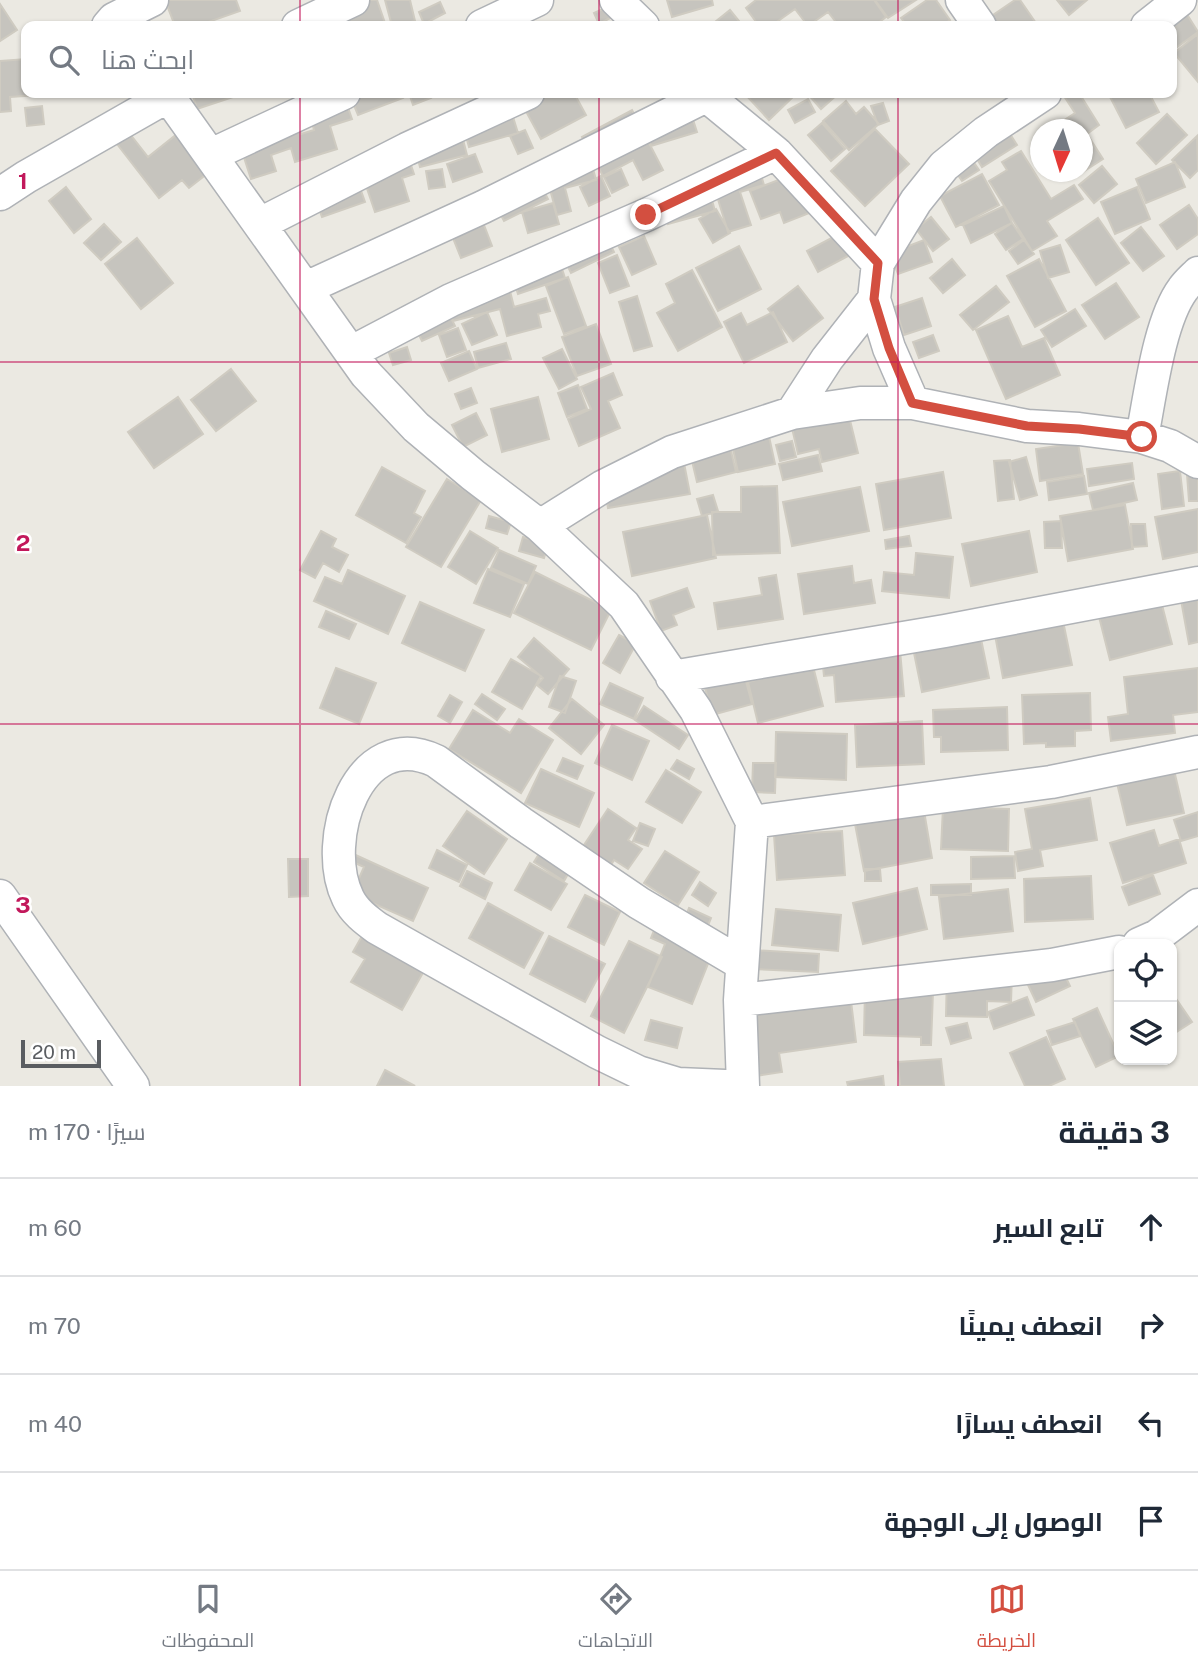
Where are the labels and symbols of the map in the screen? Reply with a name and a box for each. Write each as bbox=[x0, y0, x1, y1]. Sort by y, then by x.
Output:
north arrow bbox=[1030, 119, 1093, 182]
text: 1 bbox=[18, 167, 28, 194]
route end bbox=[630, 199, 661, 230]
route start bbox=[1126, 421, 1157, 452]
text: 2 bbox=[16, 529, 30, 556]
text: 3 bbox=[15, 891, 31, 918]
scale bar bbox=[21, 1037, 102, 1069]

